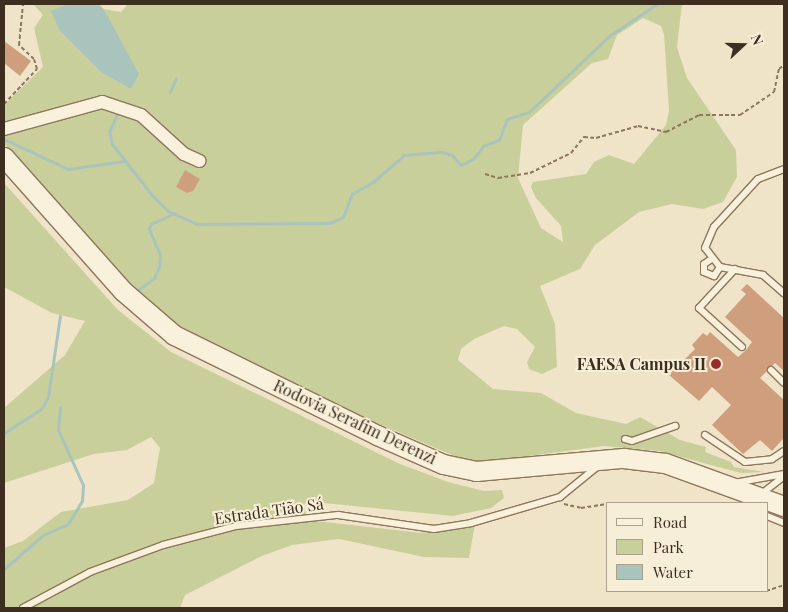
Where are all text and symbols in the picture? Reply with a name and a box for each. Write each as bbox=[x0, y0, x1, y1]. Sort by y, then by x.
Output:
north arrow bbox=[718, 20, 768, 70]
text: N bbox=[747, 31, 768, 48]
place label: FAESA Campus II bbox=[577, 354, 706, 374]
marker: FAESA Campus II bbox=[710, 358, 722, 370]
street label: Rodovia Serafim Derenzi bbox=[270, 376, 440, 468]
street label: Estrada Tião Sá bbox=[213, 494, 325, 528]
legend bbox=[606, 502, 768, 592]
text: Road bbox=[653, 512, 687, 532]
text: Park bbox=[653, 537, 684, 557]
text: Water bbox=[653, 562, 693, 582]

